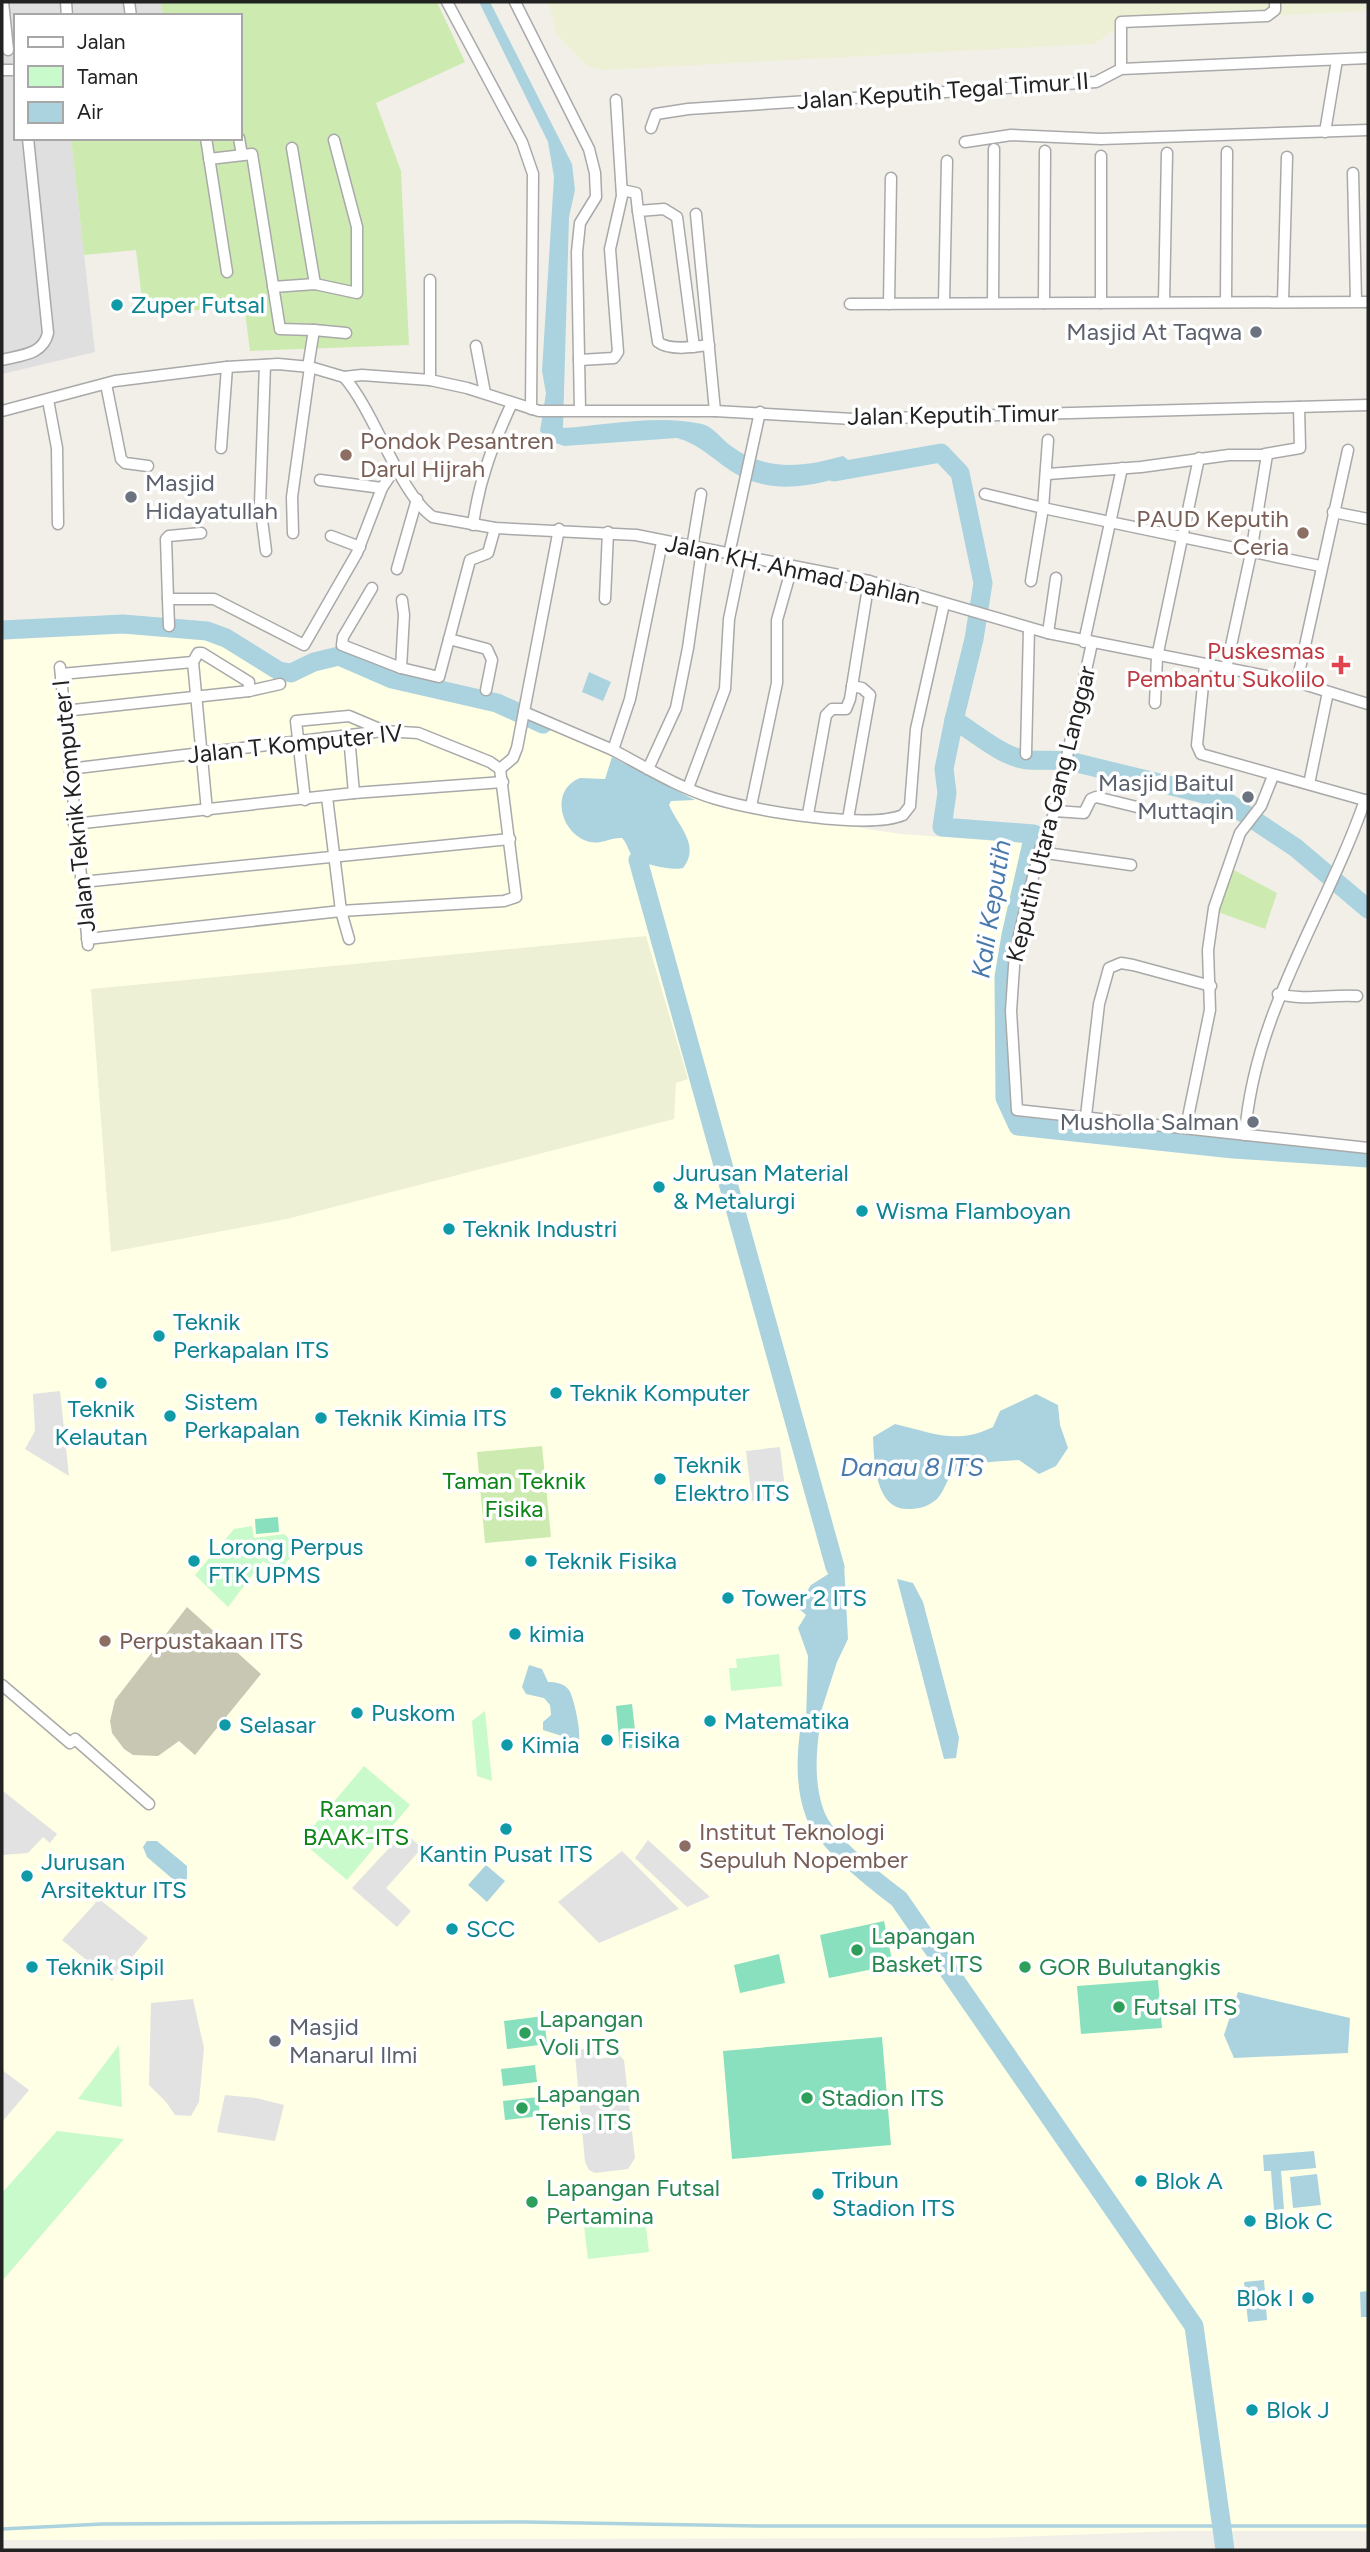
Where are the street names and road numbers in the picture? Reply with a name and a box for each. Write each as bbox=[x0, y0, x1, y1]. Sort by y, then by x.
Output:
street label: Jalan Keputih Tegal Timur II bbox=[796, 66, 1090, 115]
street label: Jalan Keputih Timur bbox=[847, 398, 1059, 431]
street label: Jalan KH. Ahmad Dahlan bbox=[663, 528, 923, 611]
street label: Keputih Utara Gang Langgar bbox=[1000, 663, 1101, 965]
street label: Jalan Teknik Komputer I bbox=[46, 678, 101, 934]
street label: Jalan T Komputer IV bbox=[186, 718, 404, 769]

